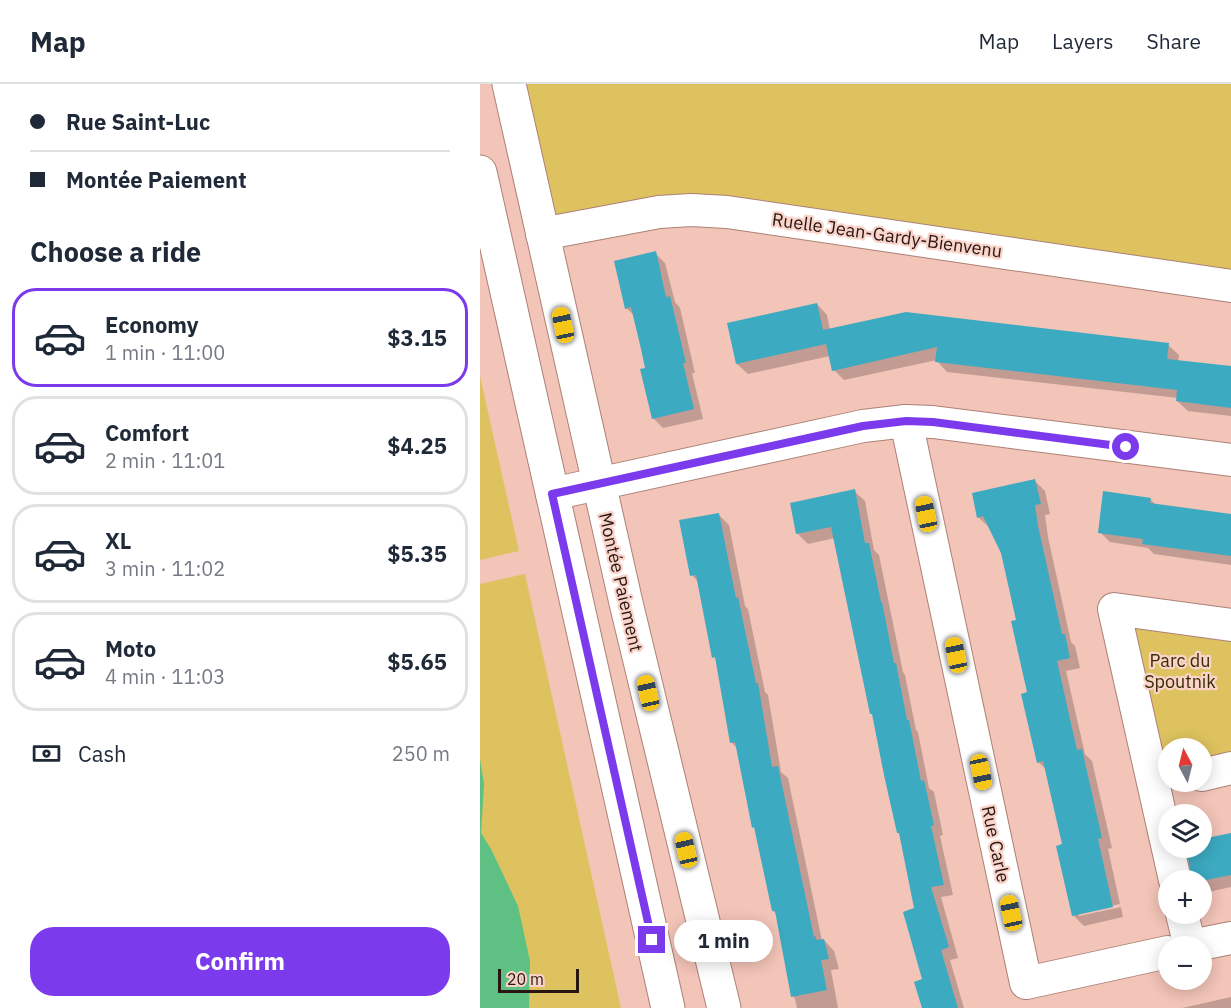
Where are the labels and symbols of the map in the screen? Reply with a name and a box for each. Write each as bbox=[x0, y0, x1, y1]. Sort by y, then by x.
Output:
street label: Ruelle Jean-Gardy-Bienvenu bbox=[770, 207, 1004, 263]
car bbox=[550, 306, 576, 344]
route start bbox=[1112, 433, 1139, 460]
car bbox=[913, 495, 939, 533]
street label: Montée Paiement bbox=[594, 510, 648, 654]
car bbox=[943, 636, 969, 674]
park label: Parc du Spoutnik bbox=[1144, 649, 1216, 693]
car bbox=[635, 673, 661, 713]
north arrow bbox=[1158, 738, 1212, 792]
car bbox=[968, 753, 994, 791]
street label: Rue Carle bbox=[977, 803, 1015, 885]
car bbox=[673, 830, 699, 870]
car bbox=[998, 894, 1024, 932]
callout: 1 min bbox=[673, 919, 772, 961]
route end bbox=[638, 926, 665, 953]
scale bar bbox=[498, 966, 579, 994]

